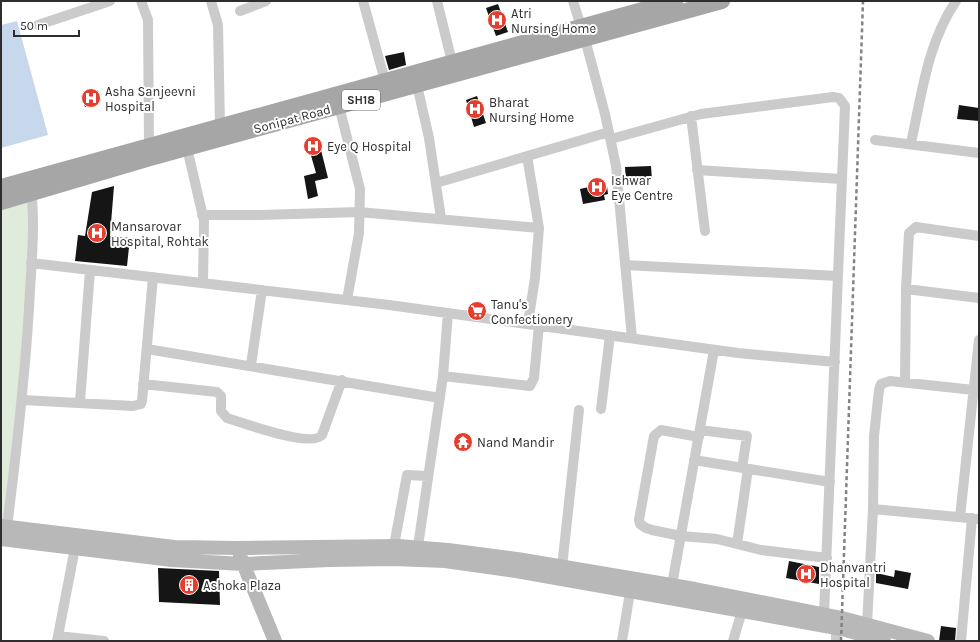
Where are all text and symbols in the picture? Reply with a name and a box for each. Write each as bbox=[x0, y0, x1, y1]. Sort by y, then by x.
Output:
place label: Atri Nursing Home bbox=[511, 6, 596, 36]
hospital icon: Atri Nursing Home bbox=[486, 9, 508, 31]
scale bar bbox=[14, 12, 79, 38]
text: 50 m bbox=[20, 19, 48, 33]
place label: Asha Sanjeevni Hospital bbox=[105, 84, 196, 114]
hospital icon: Asha Sanjeevni Hospital bbox=[80, 87, 102, 109]
road number: SH18 bbox=[342, 90, 380, 110]
place label: Bharat Nursing Home bbox=[489, 95, 574, 125]
hospital icon: Bharat Nursing Home bbox=[464, 98, 486, 120]
street label: Sonipat Road bbox=[252, 101, 332, 137]
hospital icon: Eye Q Hospital bbox=[302, 135, 324, 157]
place label: Eye Q Hospital bbox=[327, 139, 411, 154]
place label: Ishwar Eye Centre bbox=[611, 173, 673, 203]
hospital icon: Ishwar Eye Centre bbox=[586, 176, 608, 198]
place label: Mansarovar Hospital, Rohtak bbox=[111, 219, 209, 249]
hospital icon: Mansarovar Hospital, Rohtak bbox=[86, 222, 108, 244]
place label: Tanu's Confectionery bbox=[491, 297, 573, 327]
supermarket icon: Tanu's Confectionery bbox=[466, 300, 488, 322]
temple icon: Nand Mandir bbox=[452, 431, 474, 453]
place label: Nand Mandir bbox=[477, 435, 554, 450]
place label: Dhanvantri Hospital bbox=[820, 560, 886, 590]
hospital icon: Dhanvantri Hospital bbox=[795, 563, 817, 585]
building icon: Ashoka Plaza bbox=[178, 574, 200, 596]
place label: Ashoka Plaza bbox=[203, 578, 281, 593]

